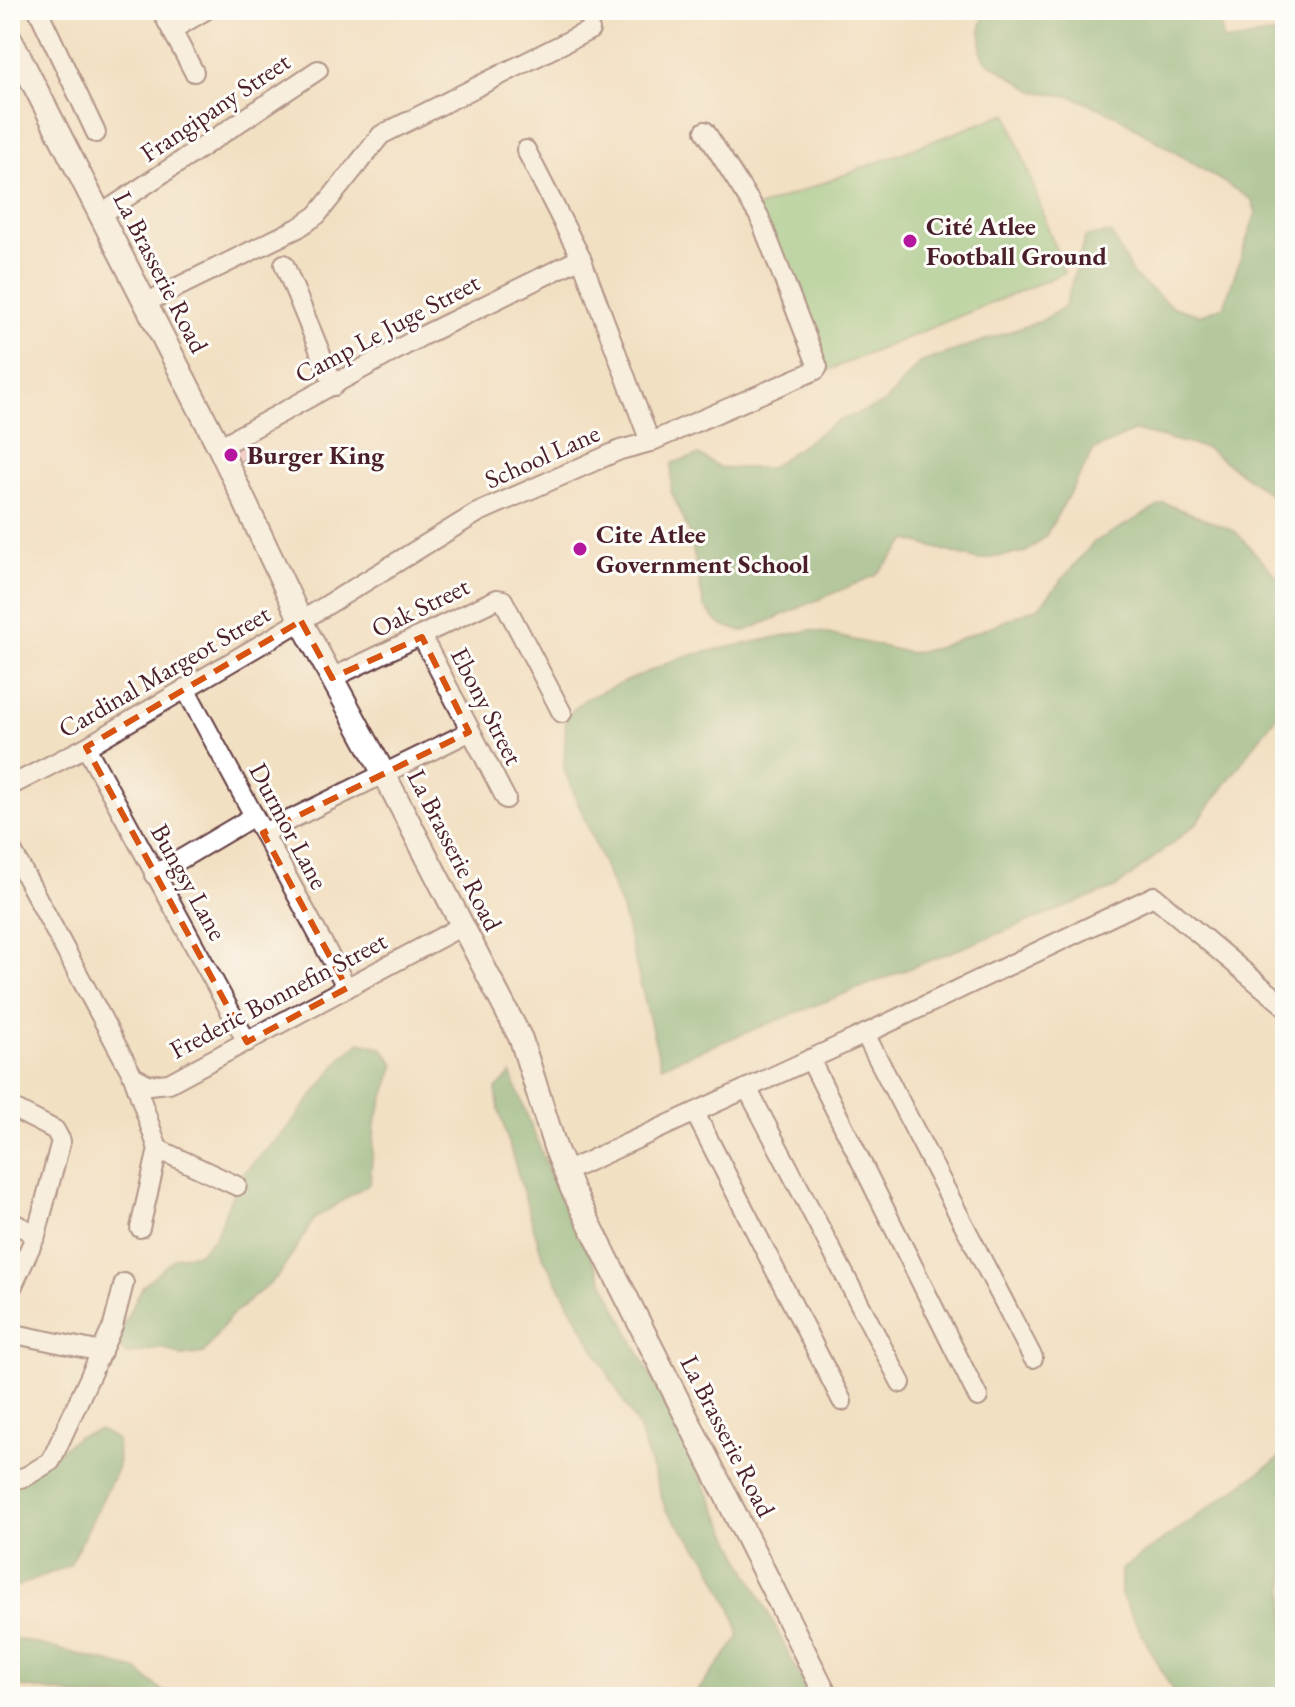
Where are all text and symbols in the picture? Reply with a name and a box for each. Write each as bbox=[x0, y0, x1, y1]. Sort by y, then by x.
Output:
street label: Frangipany Street bbox=[134, 44, 296, 170]
street label: La Brasserie Road bbox=[106, 186, 217, 359]
place label: Cité Atlee Football Ground bbox=[926, 209, 1107, 273]
marker: Cité Atlee Football Ground bbox=[901, 232, 919, 250]
street label: Camp Le Juge Street bbox=[289, 265, 485, 391]
street label: School Lane bbox=[479, 416, 605, 496]
place label: Burger King bbox=[247, 438, 385, 472]
marker: Burger King bbox=[222, 446, 240, 464]
place label: Cite Atlee Government School bbox=[596, 517, 809, 581]
marker: Cite Atlee Government School bbox=[571, 540, 589, 558]
street label: Oak Street bbox=[365, 569, 475, 645]
street label: Cardinal Margeot Street bbox=[52, 597, 276, 745]
street label: Ebony Street bbox=[443, 642, 531, 770]
street label: Durmor Lane bbox=[242, 757, 336, 895]
street label: La Brasserie Road bbox=[400, 764, 511, 937]
street label: Bungsy Lane bbox=[143, 818, 235, 946]
street label: Frederic Bonnefin Street bbox=[164, 923, 392, 1067]
street label: La Brasserie Road bbox=[673, 1350, 784, 1523]

